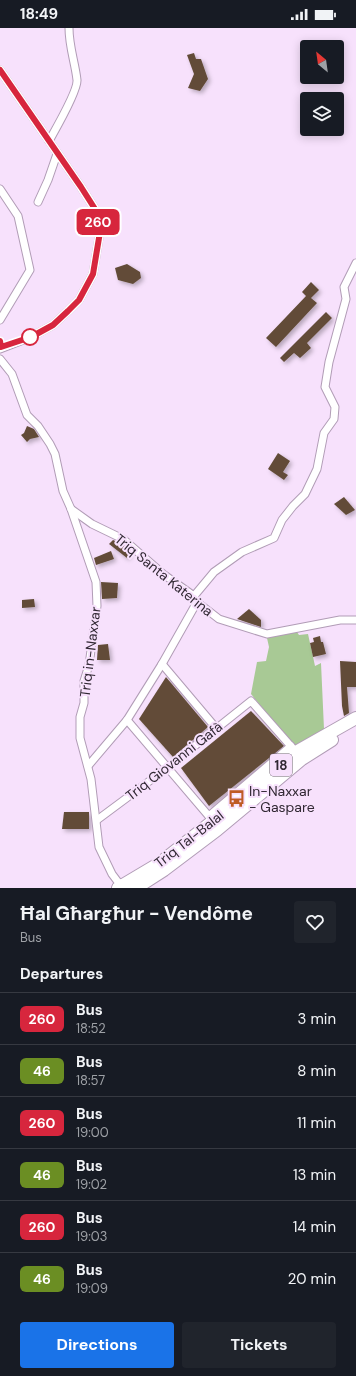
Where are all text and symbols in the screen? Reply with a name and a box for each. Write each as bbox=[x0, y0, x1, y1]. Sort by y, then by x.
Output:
text: 18:49 bbox=[20, 4, 58, 24]
north arrow bbox=[300, 40, 344, 84]
map controls bbox=[300, 40, 344, 136]
button: layers bbox=[300, 92, 344, 136]
line badge: 260 bbox=[75, 209, 121, 235]
text: 260 bbox=[85, 213, 111, 231]
unlabelled marker bbox=[21, 328, 39, 346]
street label: Triq Santa Katerina bbox=[111, 530, 217, 620]
street label: Triq in-Naxxar bbox=[76, 606, 104, 698]
street label: Triq Giovanni Gafà bbox=[122, 718, 226, 804]
road number: 18 bbox=[270, 754, 292, 776]
place label: In-Naxxar - Gaspare bbox=[249, 782, 315, 816]
bus stop icon: In-Naxxar - Gaspare bbox=[226, 789, 246, 809]
street label: Triq Tal-Balal bbox=[151, 806, 227, 872]
text: Ħal Għargħur - Vendôme bbox=[20, 901, 253, 926]
button: heart bbox=[294, 901, 336, 943]
text: Bus bbox=[20, 929, 42, 946]
text: Departures bbox=[20, 964, 103, 984]
text: Bus bbox=[76, 1000, 103, 1020]
text: 3 min bbox=[298, 1009, 336, 1029]
text: 260 bbox=[29, 1010, 55, 1028]
text: 18:52 bbox=[76, 1020, 106, 1037]
text: Bus bbox=[76, 1052, 103, 1072]
text: 8 min bbox=[297, 1061, 336, 1081]
text: 46 bbox=[33, 1062, 51, 1080]
text: 18:57 bbox=[76, 1072, 105, 1089]
text: Bus bbox=[76, 1104, 103, 1124]
text: 11 min bbox=[297, 1113, 336, 1133]
text: 260 bbox=[29, 1114, 55, 1132]
text: 19:00 bbox=[76, 1124, 109, 1141]
text: Bus bbox=[76, 1156, 103, 1176]
text: 13 min bbox=[293, 1165, 336, 1185]
text: 46 bbox=[33, 1166, 51, 1184]
text: 19:02 bbox=[76, 1176, 107, 1193]
text: Bus bbox=[76, 1208, 103, 1228]
text: 14 min bbox=[293, 1217, 336, 1237]
text: 260 bbox=[29, 1218, 55, 1236]
text: 19:03 bbox=[76, 1228, 107, 1245]
text: Bus bbox=[76, 1260, 103, 1280]
text: 20 min bbox=[288, 1269, 336, 1289]
text: 46 bbox=[33, 1270, 51, 1288]
text: 19:09 bbox=[76, 1280, 108, 1297]
button: Directions bbox=[20, 1322, 174, 1368]
button: Tickets bbox=[182, 1322, 336, 1368]

